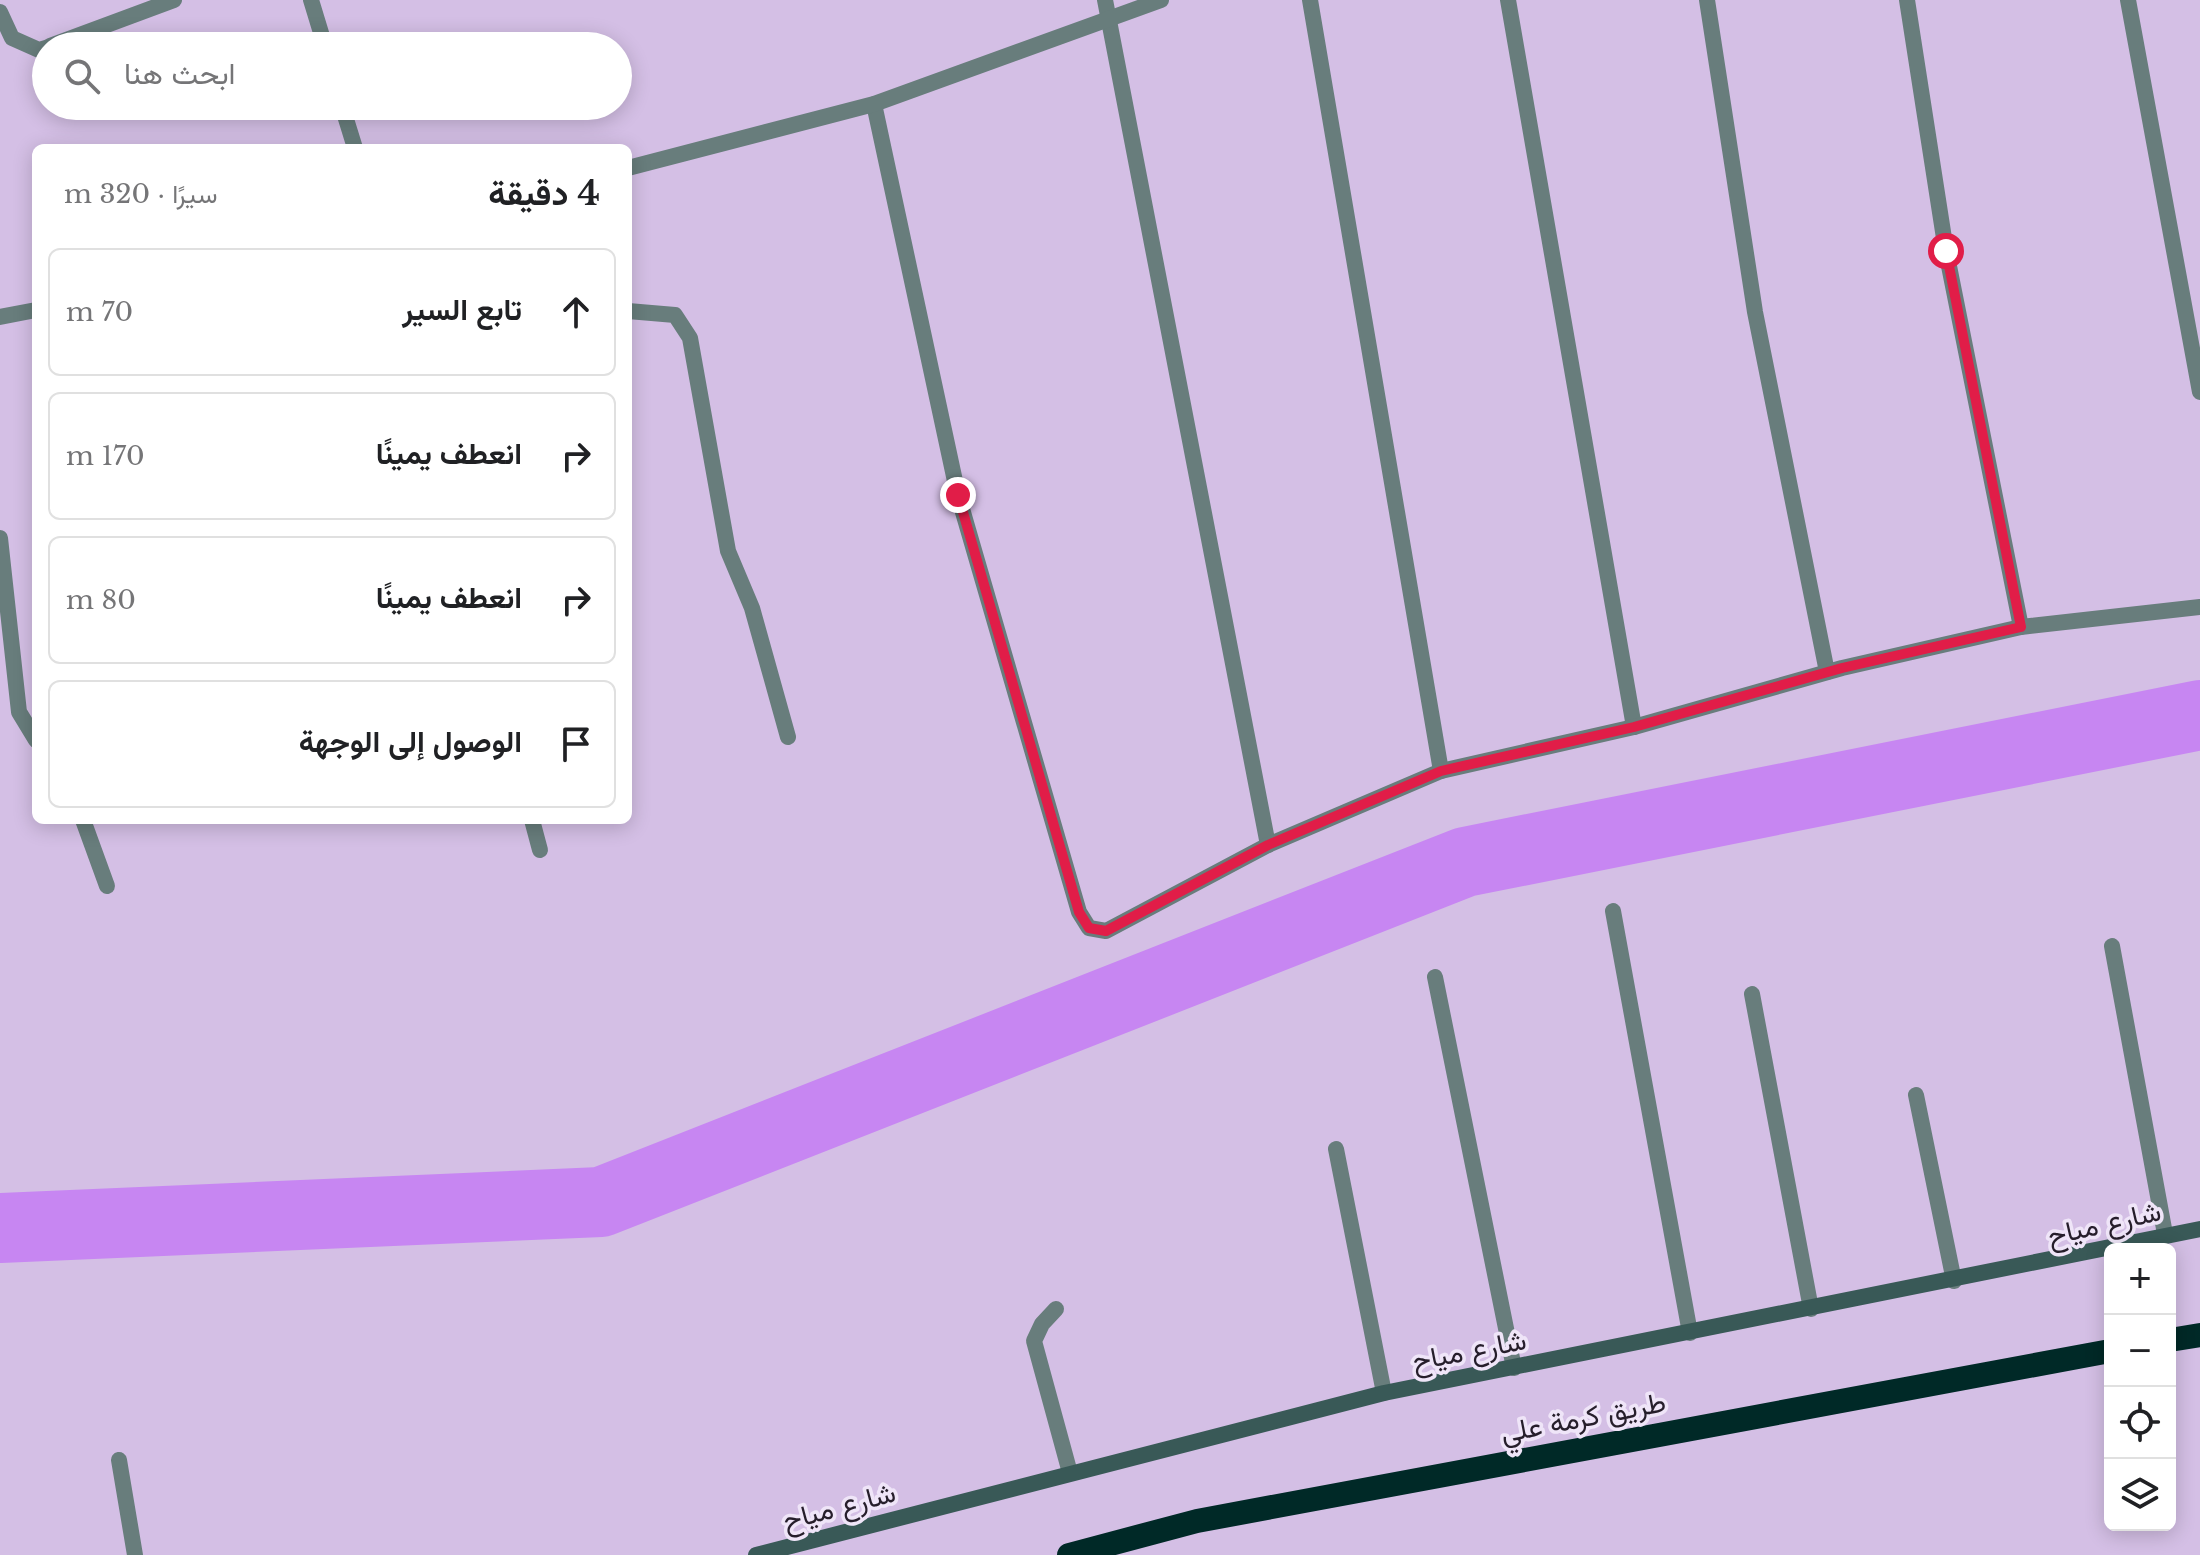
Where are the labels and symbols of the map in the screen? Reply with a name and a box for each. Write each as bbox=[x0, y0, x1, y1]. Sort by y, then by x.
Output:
route start bbox=[1928, 233, 1964, 269]
route end bbox=[940, 477, 976, 513]
street label: شارع مياح bbox=[2044, 1193, 2165, 1255]
street label: شارع مياح bbox=[1409, 1322, 1529, 1380]
street label: طريق كرمة علي bbox=[1497, 1384, 1670, 1456]
street label: شارع مياح bbox=[779, 1475, 900, 1539]

